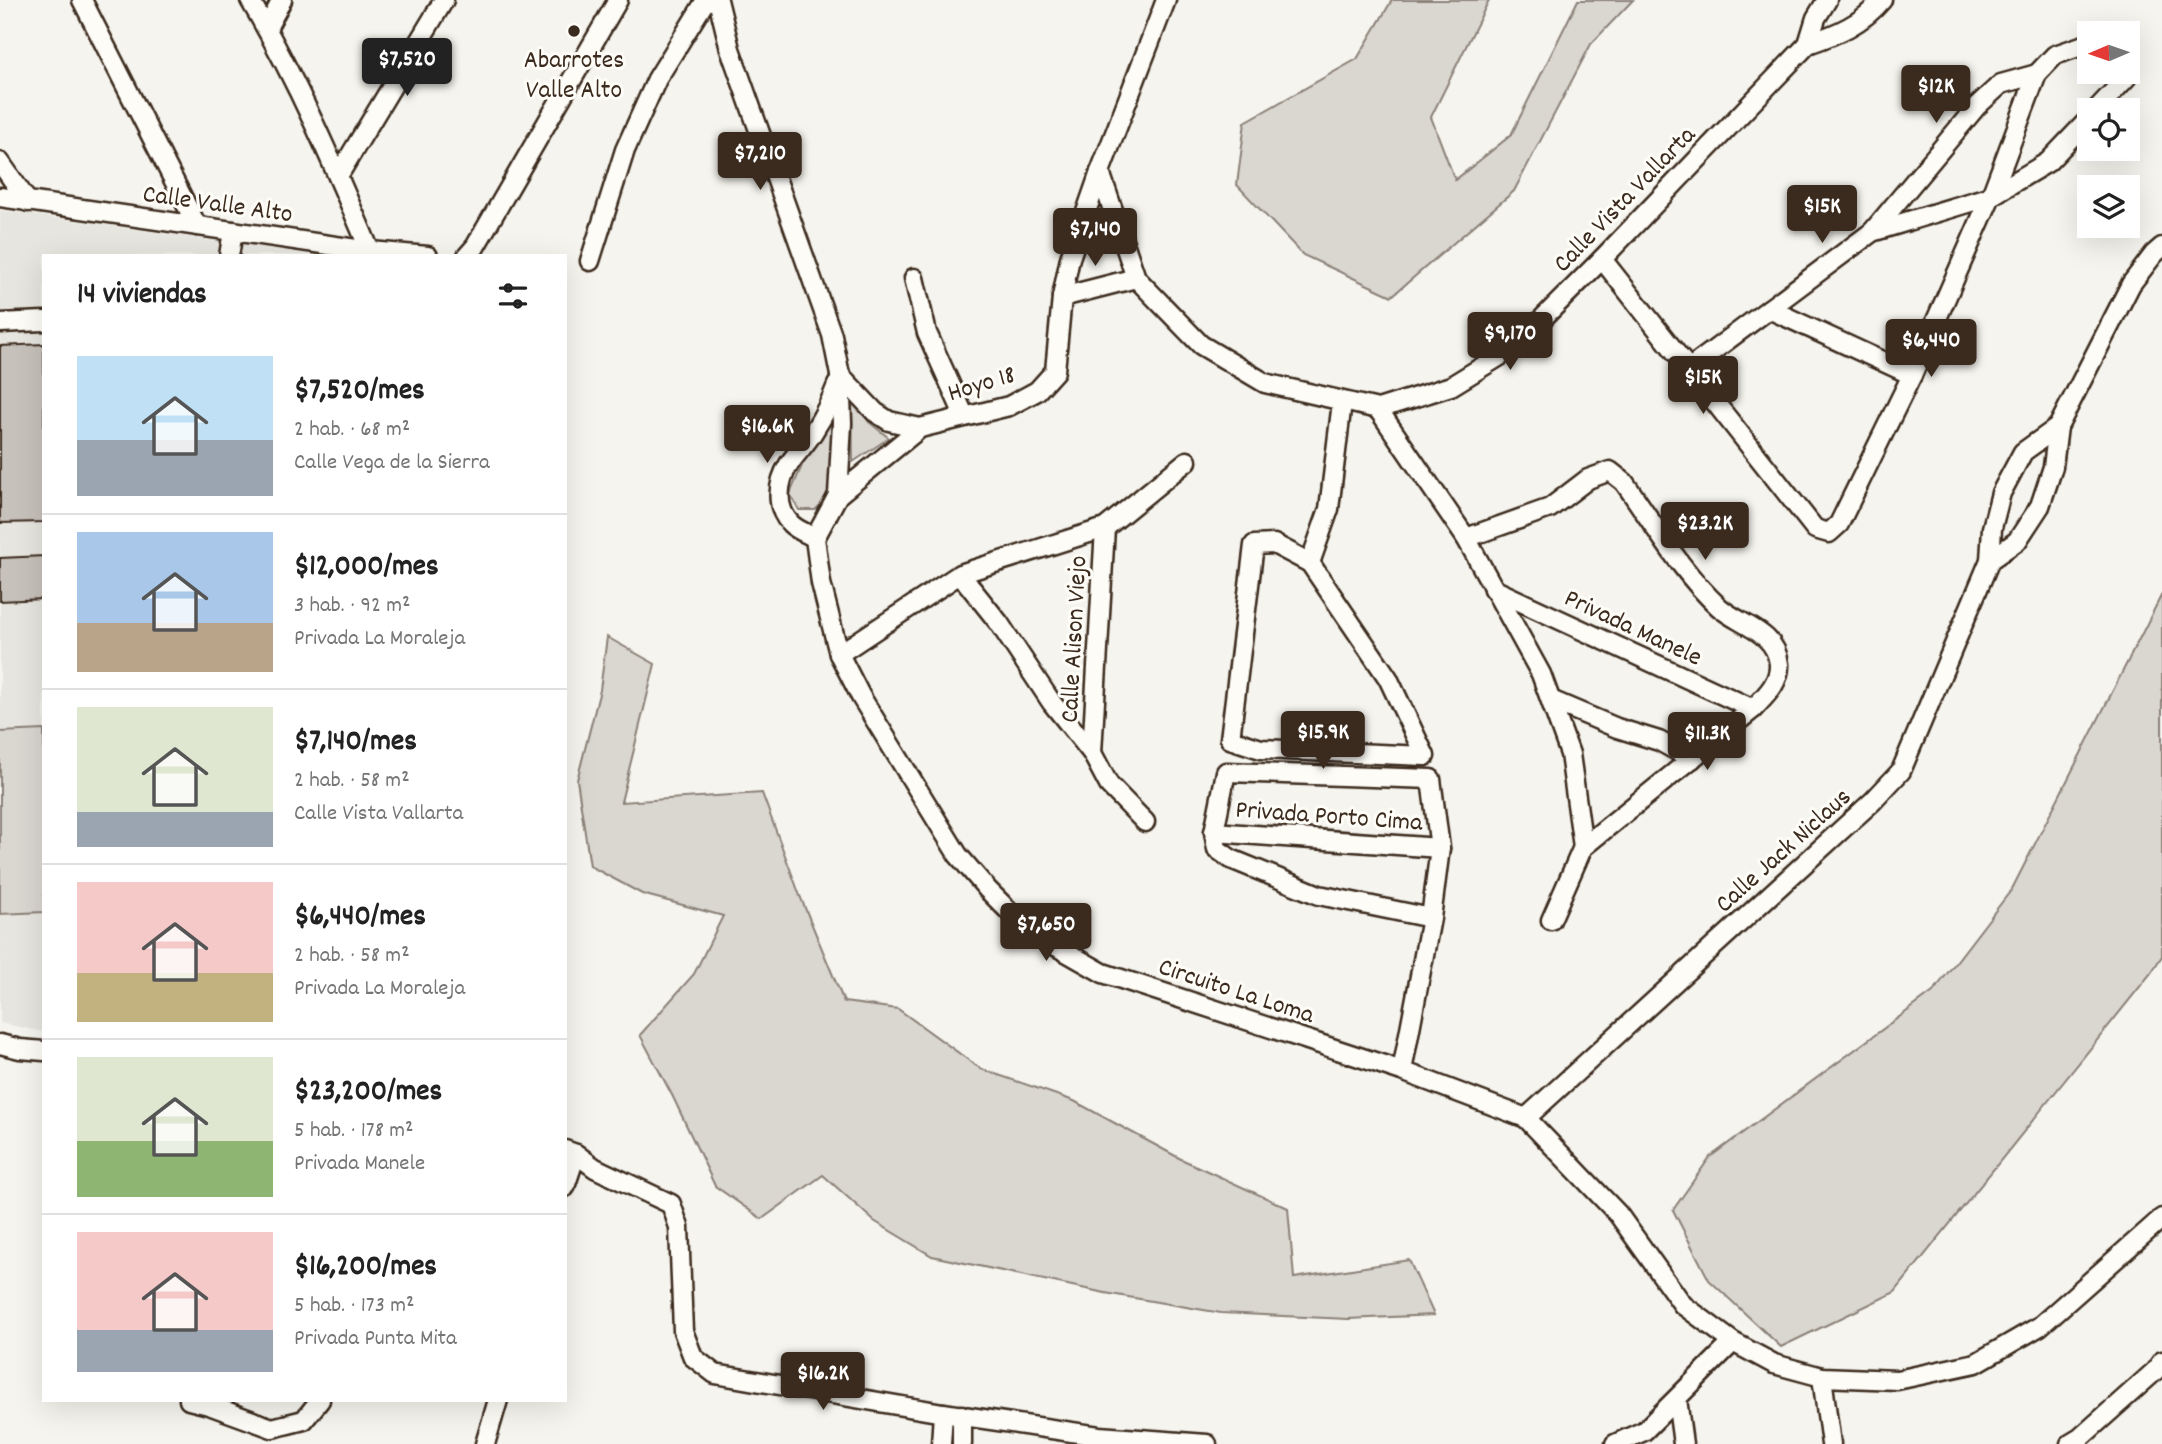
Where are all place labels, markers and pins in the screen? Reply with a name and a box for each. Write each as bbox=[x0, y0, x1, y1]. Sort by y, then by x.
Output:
marker: Abarrotes Valle Alto bbox=[566, 23, 582, 39]
pin: $7,520 bbox=[350, 38, 464, 98]
place label: Abarrotes Valle Alto bbox=[524, 43, 624, 110]
pin: $12K bbox=[1895, 66, 1977, 125]
pin: $7,210 bbox=[703, 132, 817, 192]
pin: $15K bbox=[1781, 186, 1863, 245]
pin: $7,140 bbox=[1038, 208, 1152, 268]
pin: $9,170 bbox=[1453, 312, 1567, 372]
pin: $6,440 bbox=[1874, 320, 1988, 379]
pin: $15K bbox=[1662, 356, 1744, 416]
pin: $16.6K bbox=[710, 406, 824, 465]
pin: $23.2K bbox=[1648, 503, 1762, 562]
pin: $15.9K bbox=[1266, 712, 1380, 771]
pin: $11.3K bbox=[1650, 712, 1764, 772]
pin: $7,650 bbox=[989, 904, 1103, 963]
pin: $16.2K bbox=[766, 1352, 880, 1412]

